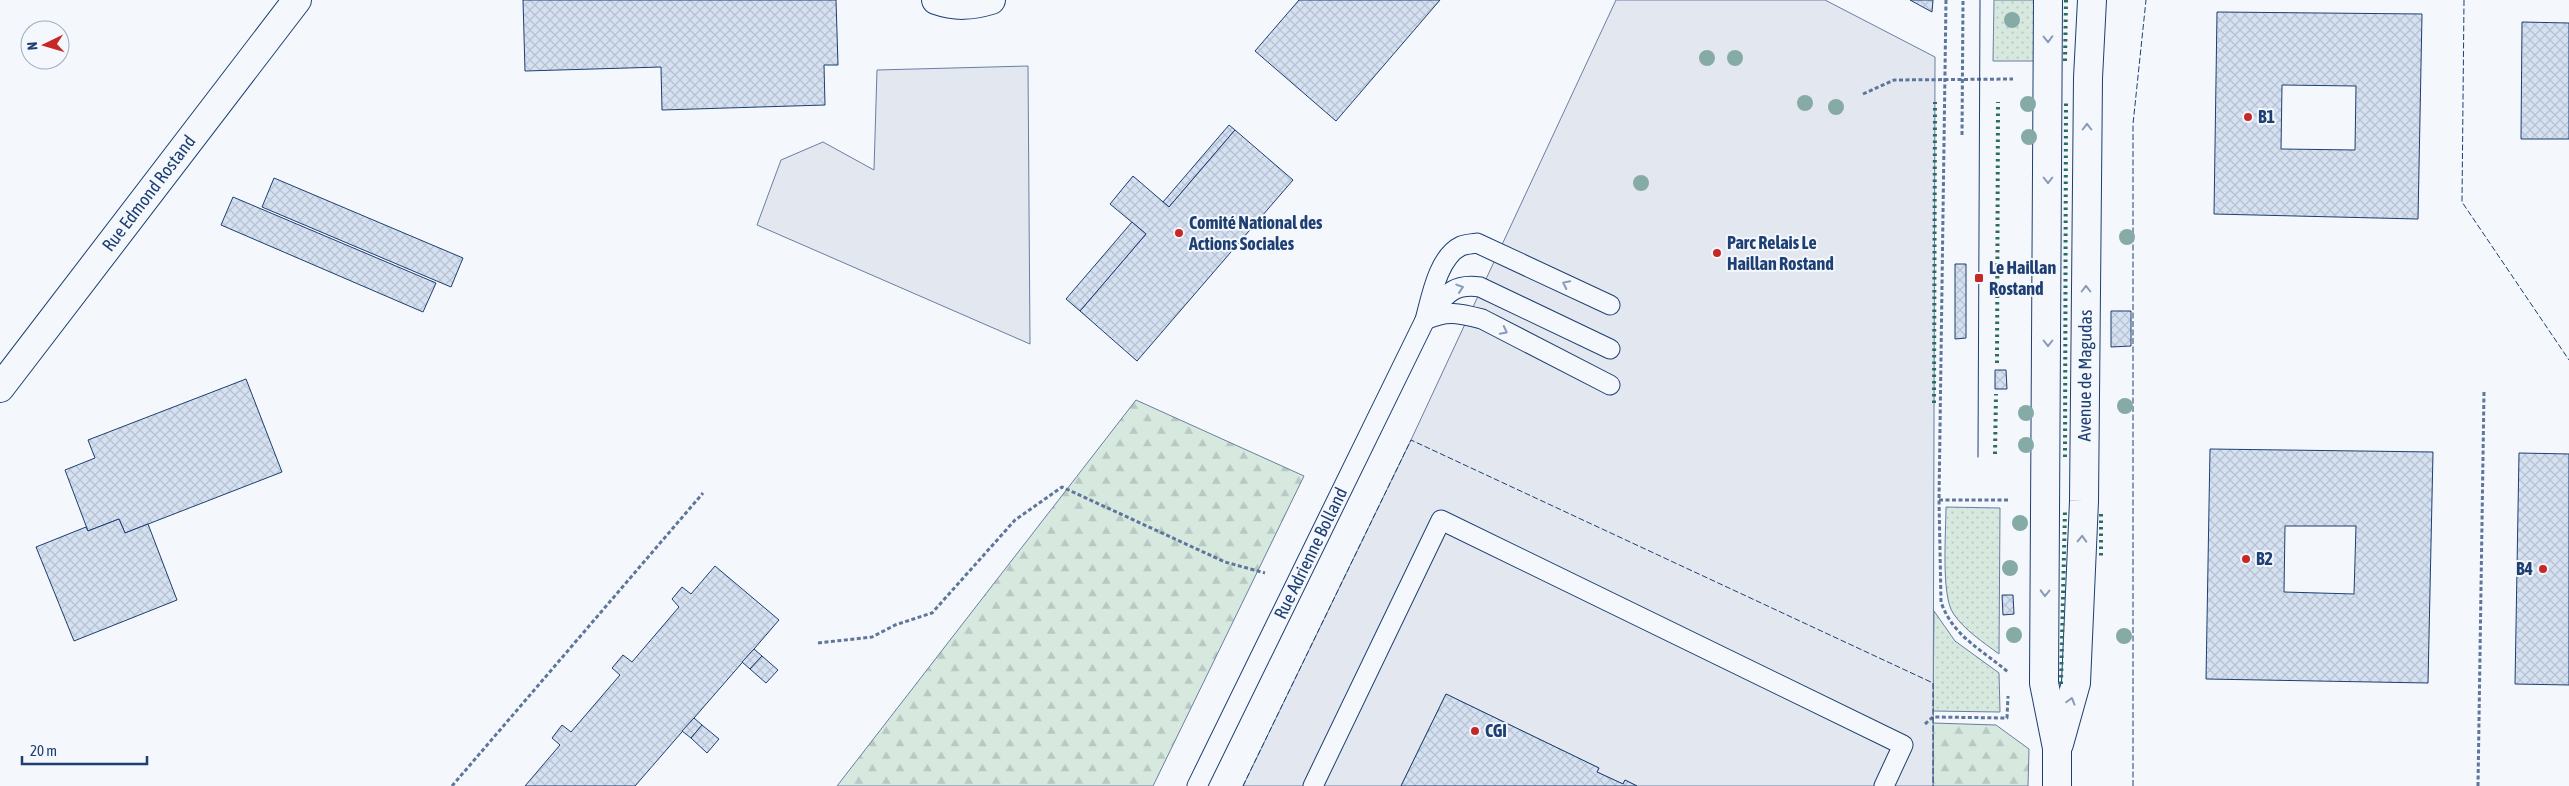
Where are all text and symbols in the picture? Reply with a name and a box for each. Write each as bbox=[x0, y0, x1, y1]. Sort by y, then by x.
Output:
north arrow bbox=[20, 20, 70, 70]
one-way arrow bbox=[2043, 36, 2053, 44]
text: N bbox=[24, 41, 40, 51]
place label: B1 bbox=[2258, 106, 2275, 127]
marker: B1 bbox=[2242, 111, 2254, 123]
one-way arrow bbox=[2082, 123, 2092, 130]
street label: Rue Edmond Rostand bbox=[98, 131, 200, 255]
one-way arrow bbox=[2043, 176, 2053, 184]
place label: Comité National des Actions Sociales bbox=[1188, 212, 1323, 254]
marker: Comité National des Actions Sociales bbox=[1173, 227, 1185, 239]
place label: Parc Relais Le Haillan Rostand bbox=[1727, 232, 1834, 274]
marker: Parc Relais Le Haillan Rostand bbox=[1711, 247, 1723, 259]
place label: Le Haillan Rostand bbox=[1989, 257, 2056, 299]
marker: Le Haillan Rostand bbox=[1973, 272, 1985, 284]
one-way arrow bbox=[1562, 279, 1571, 290]
one-way arrow bbox=[1455, 283, 1464, 293]
one-way arrow bbox=[2081, 285, 2091, 293]
street label: Avenue de Magudas bbox=[2074, 310, 2096, 441]
one-way arrow bbox=[1498, 325, 1507, 335]
one-way arrow bbox=[2043, 339, 2053, 347]
street label: Rue Adrienne Bolland bbox=[1269, 484, 1351, 622]
one-way arrow bbox=[2077, 535, 2088, 543]
place label: B2 bbox=[2256, 548, 2273, 569]
marker: B2 bbox=[2240, 553, 2252, 565]
place label: B4 bbox=[2516, 558, 2533, 579]
marker: B4 bbox=[2537, 563, 2549, 575]
one-way arrow bbox=[2040, 589, 2050, 597]
one-way arrow bbox=[2066, 697, 2076, 706]
place label: CGI bbox=[1485, 720, 1507, 741]
marker: CGI bbox=[1469, 725, 1481, 737]
scale bar bbox=[22, 734, 148, 766]
text: 20 m bbox=[30, 742, 57, 759]

